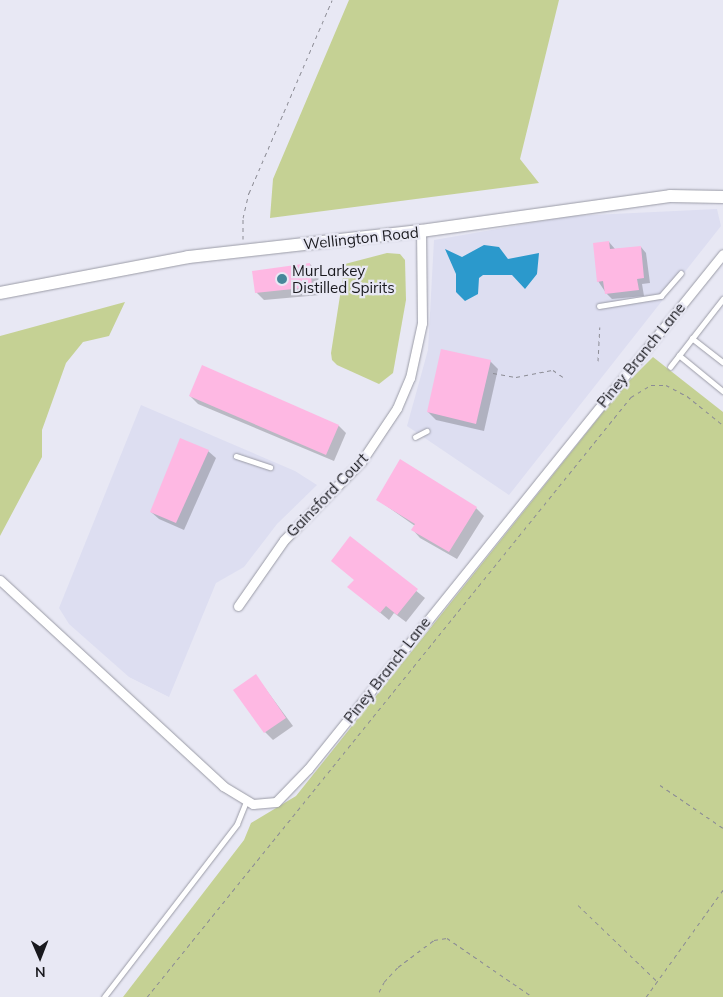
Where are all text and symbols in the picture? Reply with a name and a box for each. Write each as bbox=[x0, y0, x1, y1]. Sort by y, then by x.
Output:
street label: Wellington Road bbox=[303, 223, 419, 253]
place label: MurLarkey Distilled Spirits bbox=[292, 261, 395, 296]
marker: MurLarkey Distilled Spirits bbox=[276, 273, 288, 285]
street label: Piney Branch Lane bbox=[593, 299, 689, 411]
street label: Gainsford Court bbox=[282, 449, 372, 541]
street label: Piney Branch Lane bbox=[340, 613, 434, 727]
north arrow bbox=[15, 932, 65, 982]
text: N bbox=[35, 963, 46, 981]

